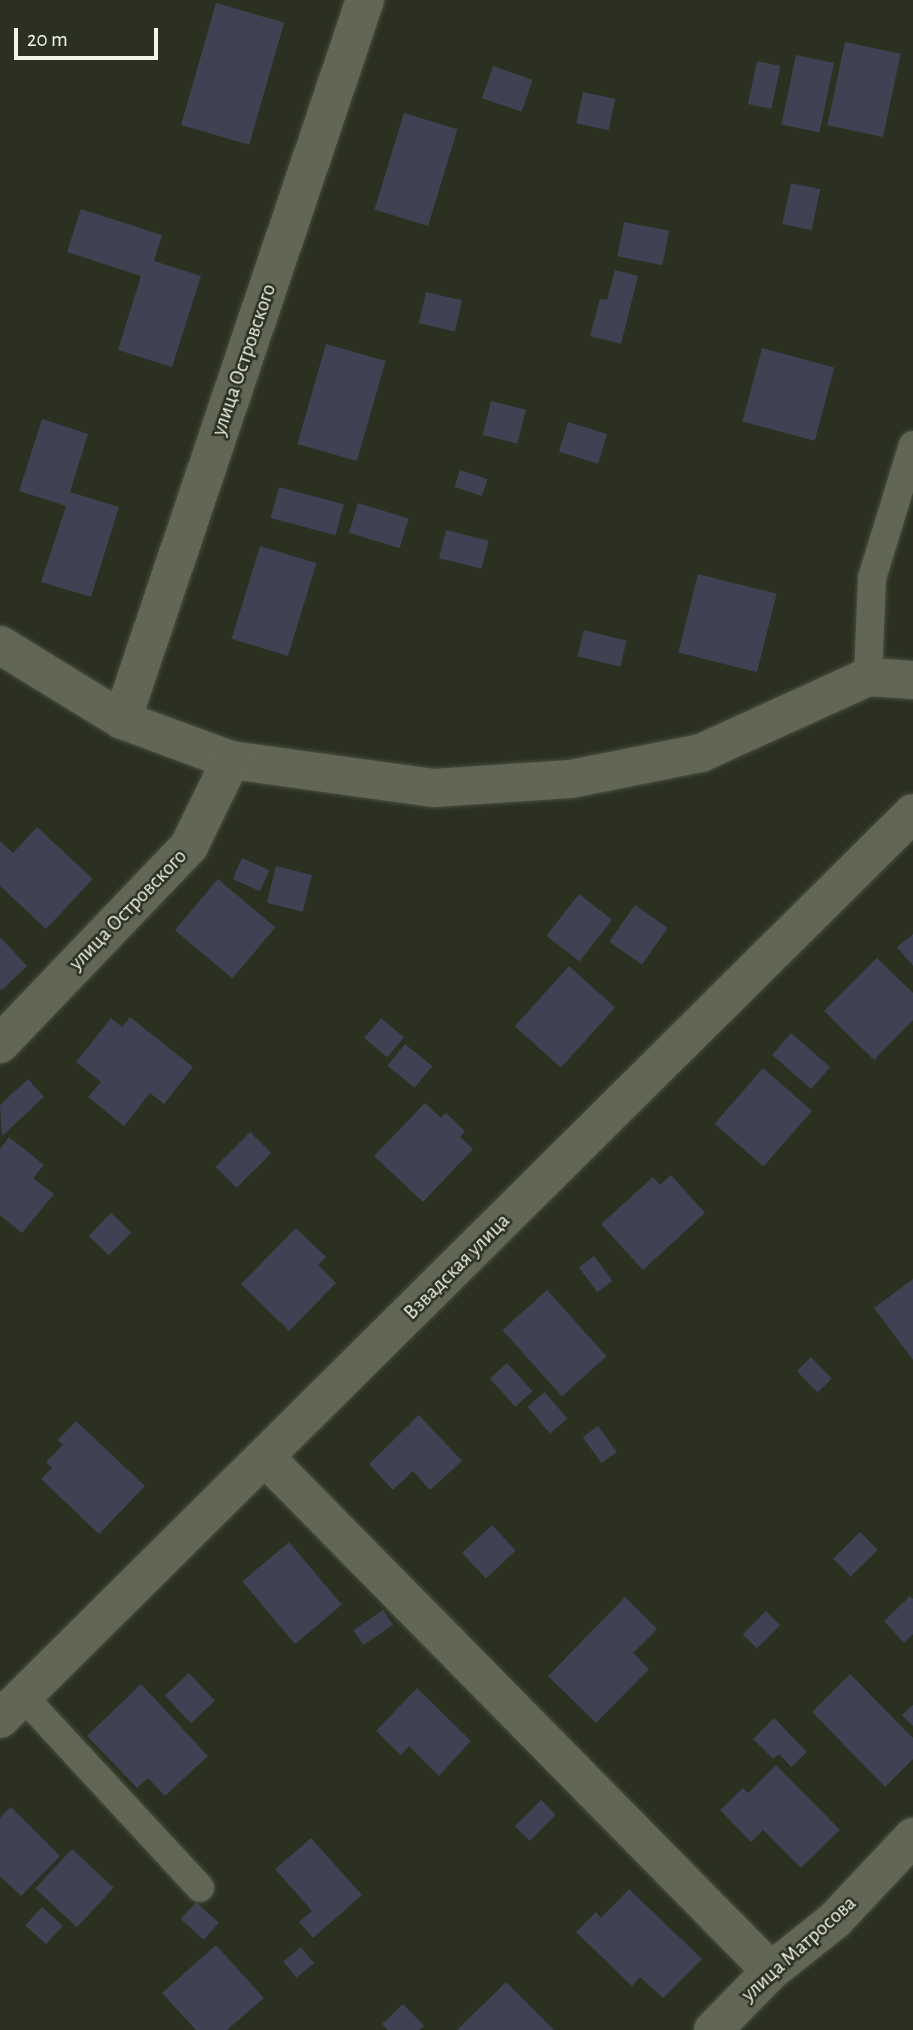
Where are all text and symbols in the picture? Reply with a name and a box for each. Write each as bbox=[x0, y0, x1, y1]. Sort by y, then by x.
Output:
scale bar bbox=[18, 14, 161, 58]
text: 20 m bbox=[27, 29, 68, 50]
street label: улица Островского bbox=[206, 281, 282, 439]
street label: улица Островского bbox=[64, 844, 192, 976]
street label: Взвадская улица bbox=[399, 1209, 515, 1325]
street label: улица Матросова bbox=[736, 1891, 862, 2007]

